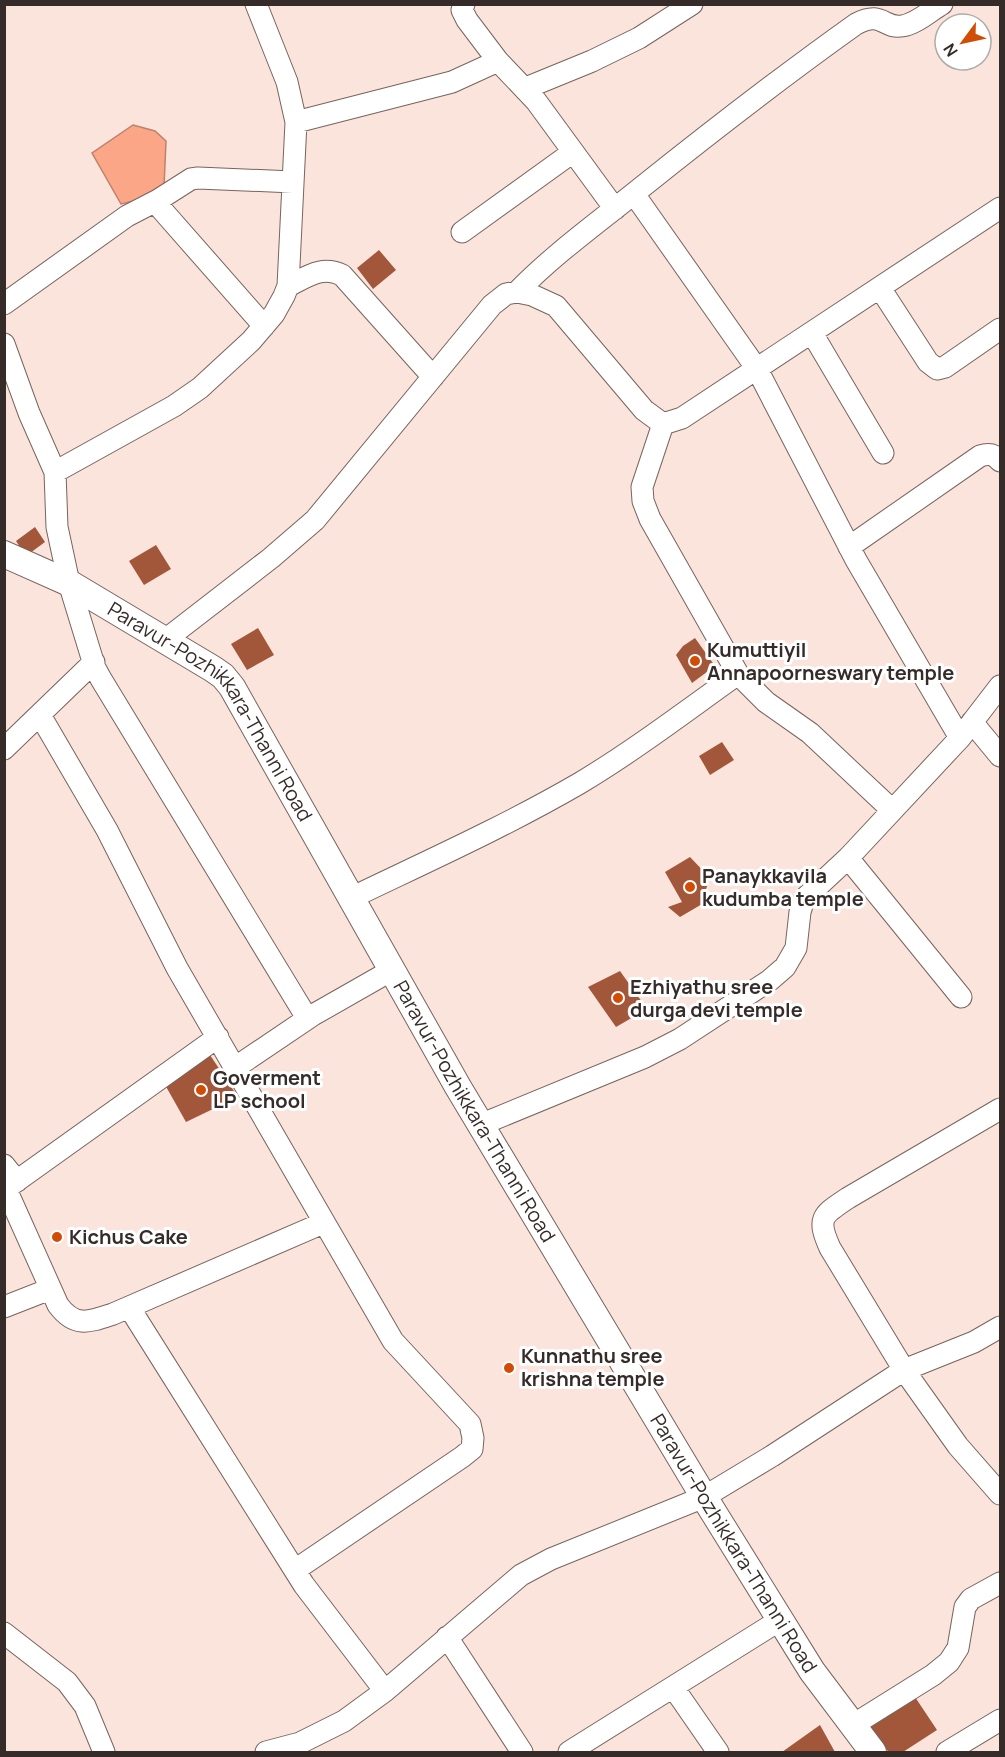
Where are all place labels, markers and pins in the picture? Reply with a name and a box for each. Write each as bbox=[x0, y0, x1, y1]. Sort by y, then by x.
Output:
place label: Kumuttiyil Annapoorneswary temple bbox=[707, 636, 954, 686]
marker: Kumuttiyil Annapoorneswary temple bbox=[688, 654, 702, 668]
place label: Panaykkavila kudumba temple bbox=[702, 862, 864, 912]
marker: Panaykkavila kudumba temple bbox=[683, 880, 697, 894]
place label: Ezhiyathu sree durga devi temple bbox=[630, 973, 803, 1023]
marker: Ezhiyathu sree durga devi temple bbox=[611, 991, 625, 1005]
place label: Goverment LP school bbox=[213, 1064, 321, 1114]
marker: Goverment LP school bbox=[194, 1083, 208, 1097]
place label: Kichus Cake bbox=[69, 1223, 188, 1250]
marker: Kichus Cake bbox=[50, 1230, 64, 1244]
place label: Kunnathu sree krishna temple bbox=[521, 1342, 665, 1392]
marker: Kunnathu sree krishna temple bbox=[502, 1361, 516, 1375]

